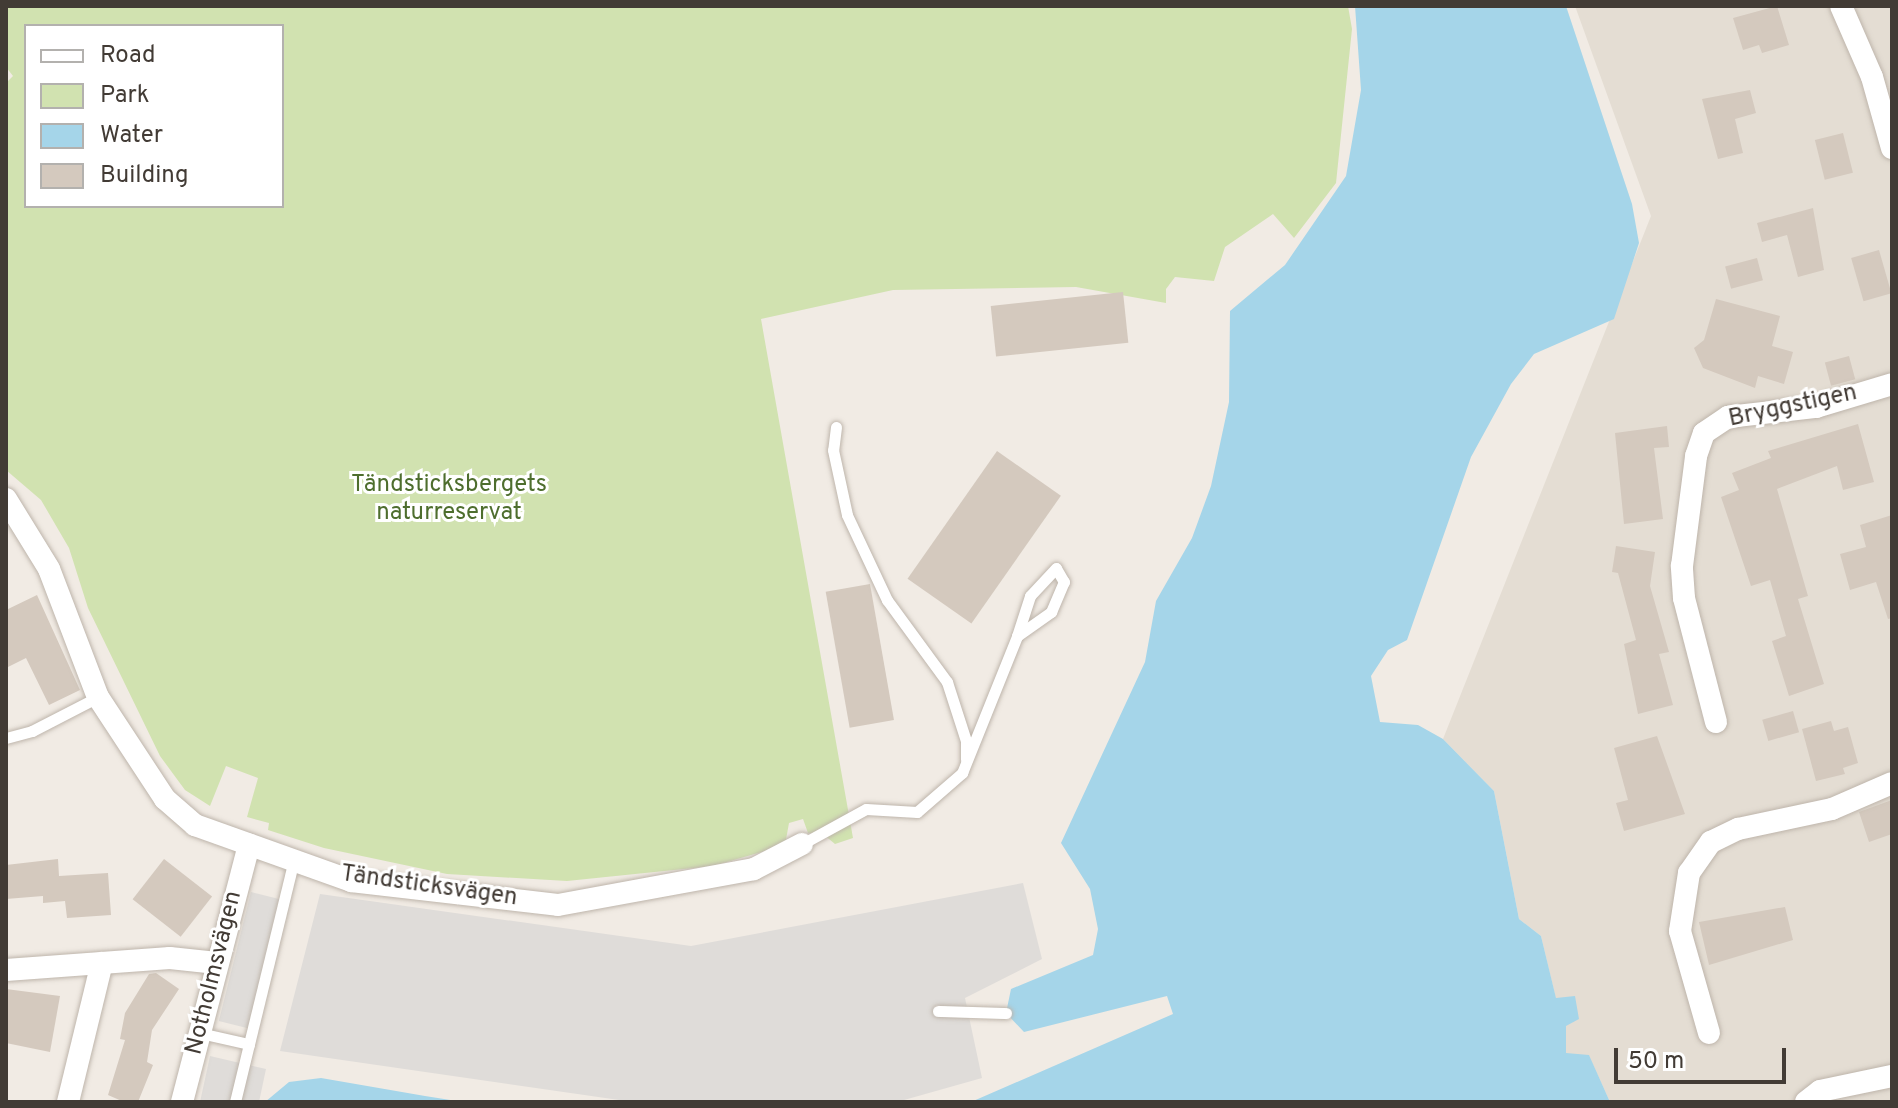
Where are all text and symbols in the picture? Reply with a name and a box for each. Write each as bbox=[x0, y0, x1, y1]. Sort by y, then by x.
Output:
legend bbox=[24, 24, 284, 208]
text: Road bbox=[100, 41, 156, 71]
text: Park bbox=[100, 81, 150, 111]
text: Water bbox=[100, 121, 163, 151]
text: Building bbox=[100, 161, 189, 191]
street label: Bryggstigen bbox=[1726, 379, 1860, 435]
park label: Tändsticksbergets naturreservat bbox=[351, 472, 547, 528]
street label: Tändsticksvägen bbox=[339, 860, 519, 914]
street label: Notholmsvägen bbox=[181, 888, 249, 1058]
scale bar bbox=[1618, 1032, 1790, 1082]
text: 50 m bbox=[1628, 1047, 1684, 1077]

